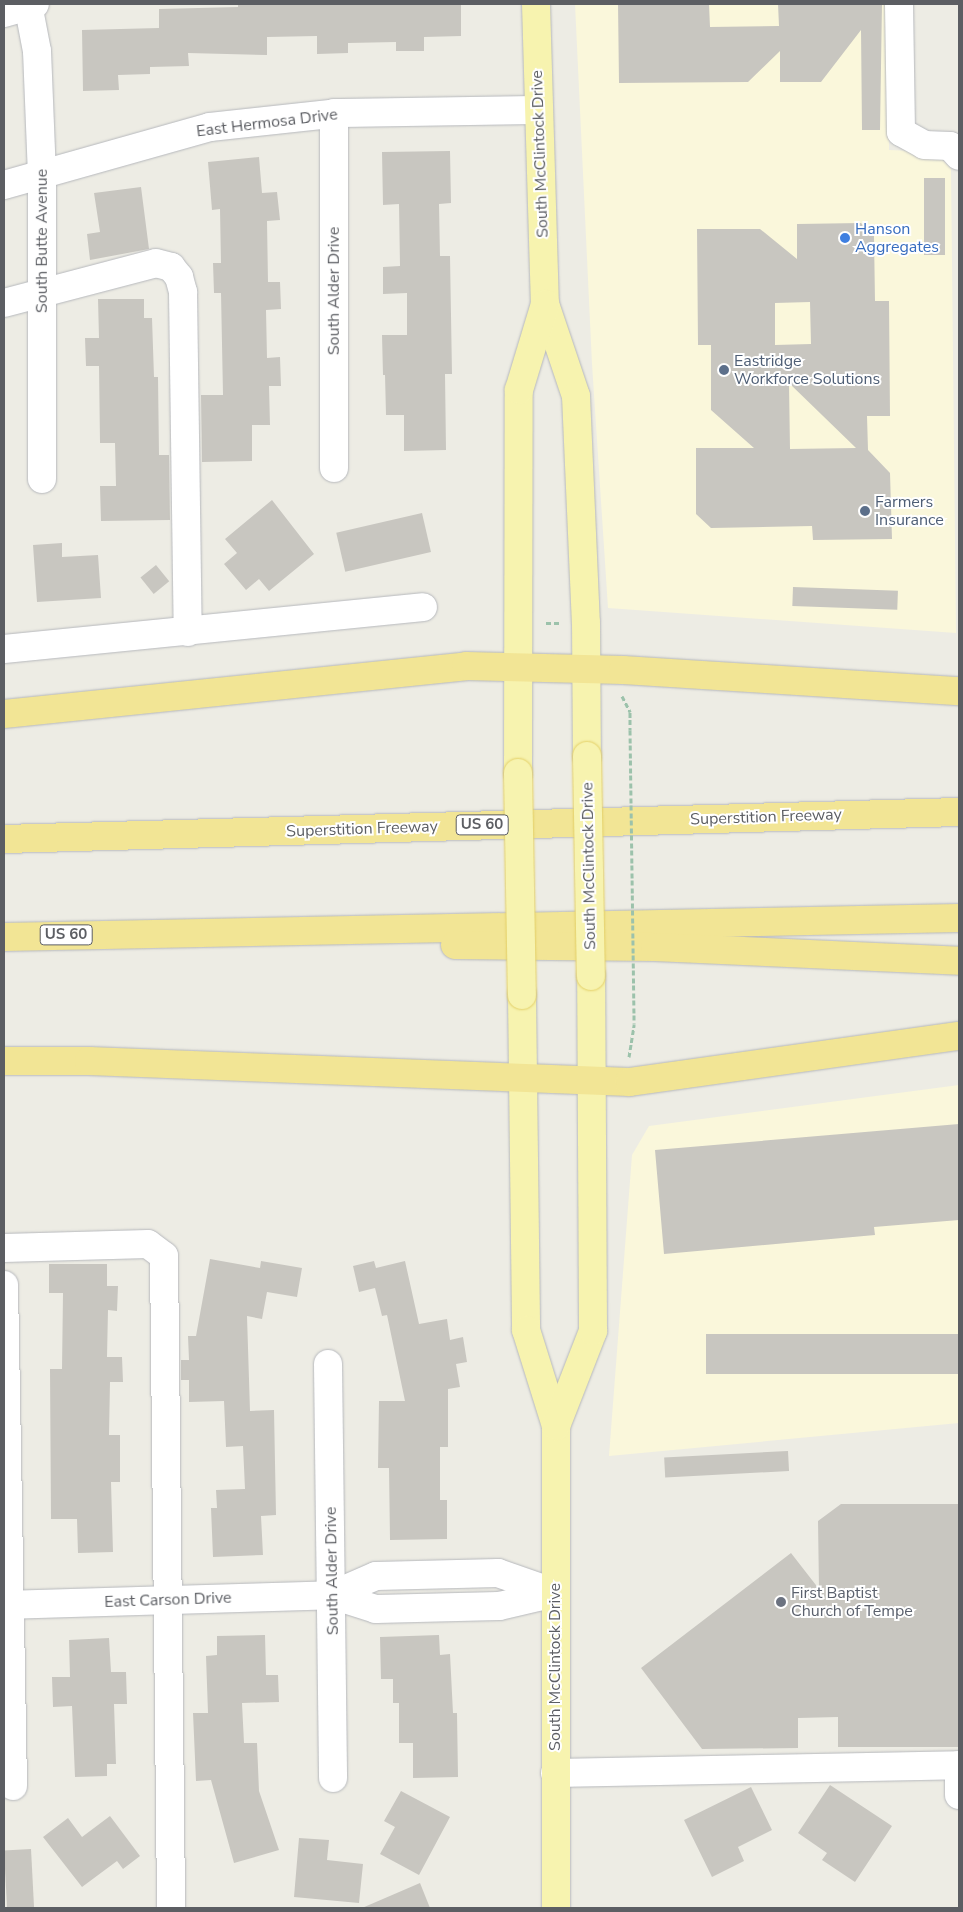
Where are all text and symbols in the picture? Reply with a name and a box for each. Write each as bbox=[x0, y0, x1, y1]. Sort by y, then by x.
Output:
street label: South McClintock Drive bbox=[527, 70, 553, 238]
street label: East Hermosa Drive bbox=[195, 105, 339, 141]
street label: South Butte Avenue bbox=[32, 169, 52, 313]
place label: Hanson Aggregates bbox=[855, 219, 939, 257]
street label: South Alder Drive bbox=[324, 227, 344, 355]
marker: Hanson Aggregates bbox=[839, 232, 851, 244]
place label: Eastridge Workforce Solutions bbox=[734, 351, 880, 389]
marker: Eastridge Workforce Solutions bbox=[718, 364, 730, 376]
place label: Farmers Insurance bbox=[875, 492, 944, 530]
marker: Farmers Insurance bbox=[859, 505, 871, 517]
street label: South McClintock Drive bbox=[578, 782, 600, 950]
street label: Superstition Freeway bbox=[690, 805, 842, 829]
road number: US 60 bbox=[454, 812, 510, 838]
street label: Superstition Freeway bbox=[286, 817, 438, 841]
road number: US 60 bbox=[38, 922, 94, 948]
street label: South Alder Drive bbox=[321, 1507, 343, 1635]
street label: South McClintock Drive bbox=[545, 1583, 565, 1751]
place label: First Baptist Church of Tempe bbox=[791, 1583, 913, 1621]
street label: East Carson Drive bbox=[104, 1588, 232, 1612]
marker: First Baptist Church of Tempe bbox=[775, 1596, 787, 1608]

